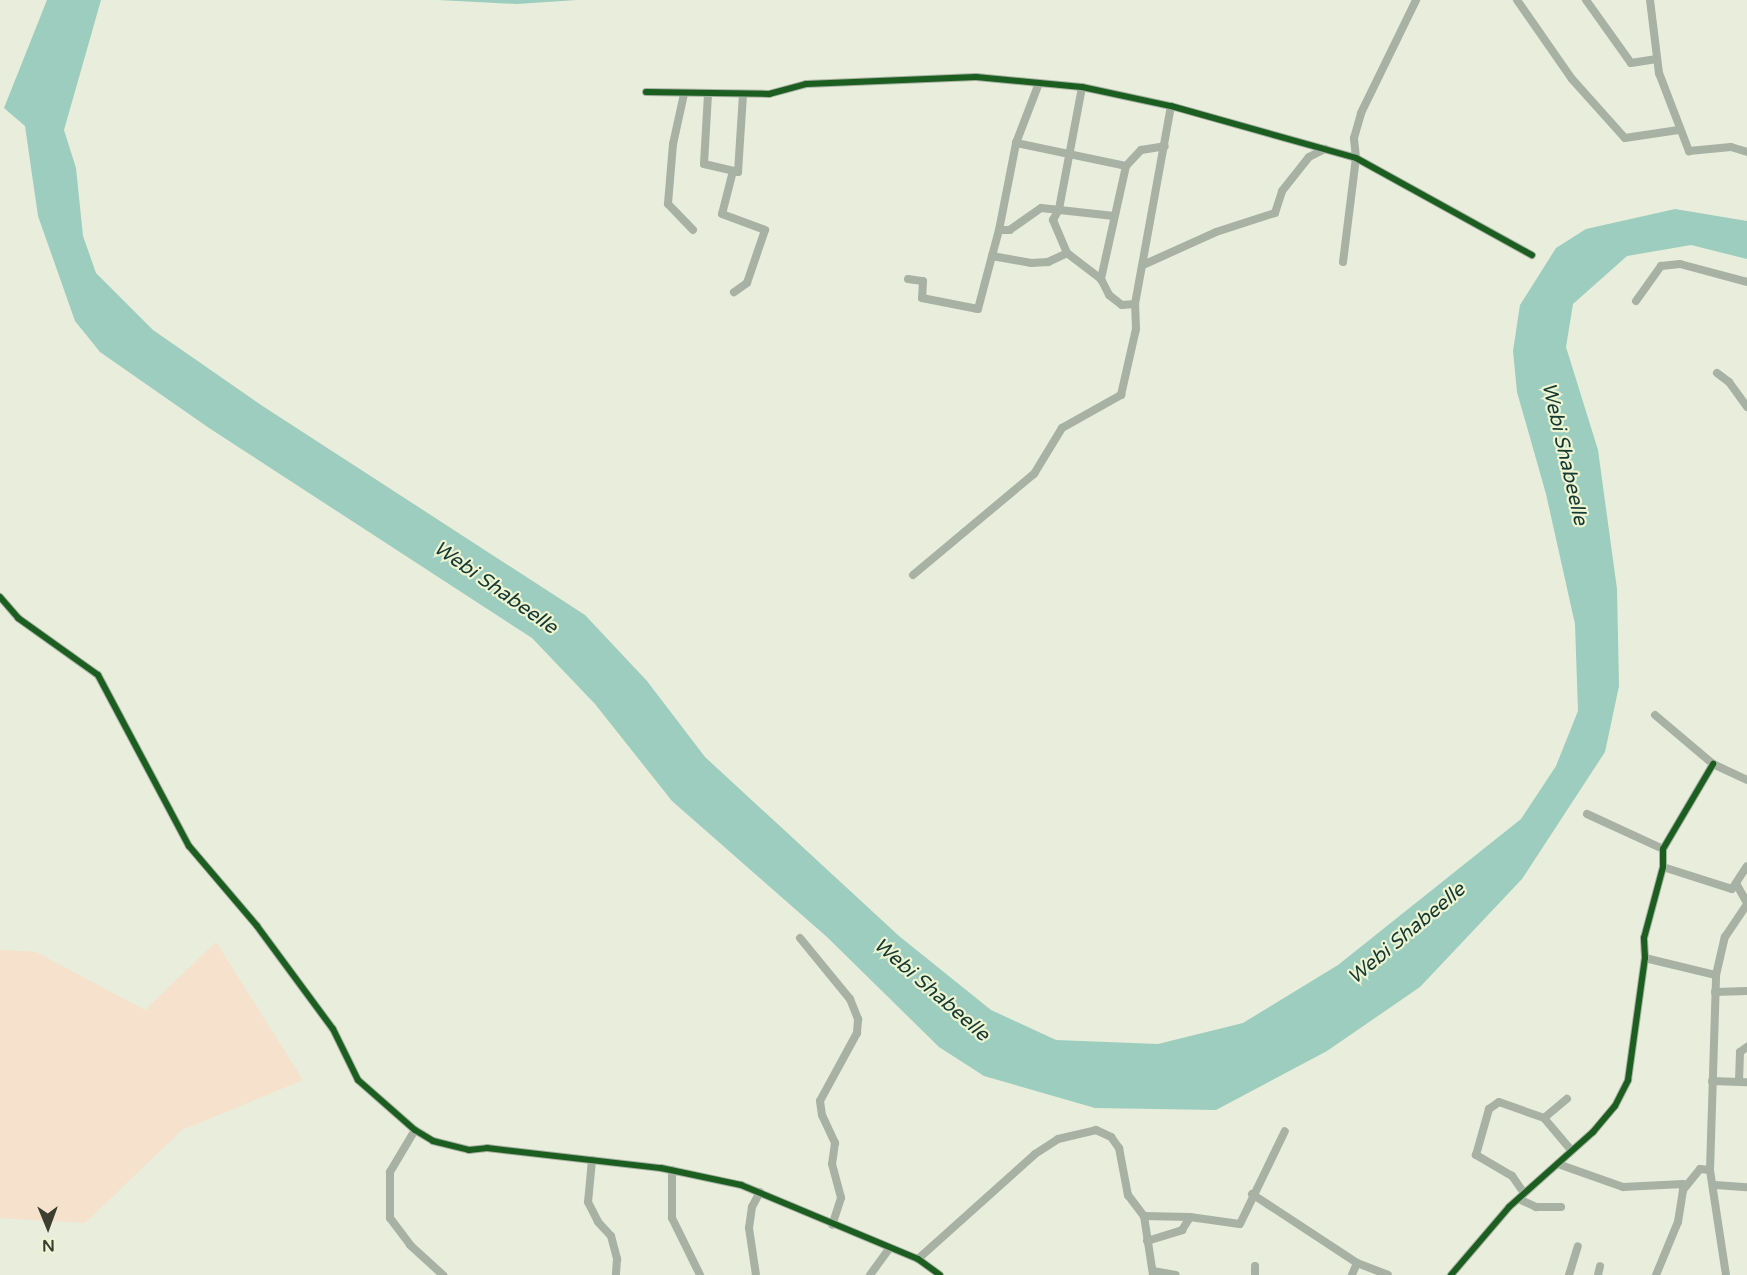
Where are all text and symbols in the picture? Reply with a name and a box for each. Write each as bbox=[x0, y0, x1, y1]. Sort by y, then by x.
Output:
water label: Webi Shabeelle bbox=[1536, 380, 1592, 528]
water label: Webi Shabeelle bbox=[428, 536, 562, 640]
water label: Webi Shabeelle bbox=[1344, 878, 1470, 990]
water label: Webi Shabeelle bbox=[868, 933, 994, 1047]
north arrow bbox=[18, 1197, 78, 1257]
text: N bbox=[42, 1235, 55, 1255]

